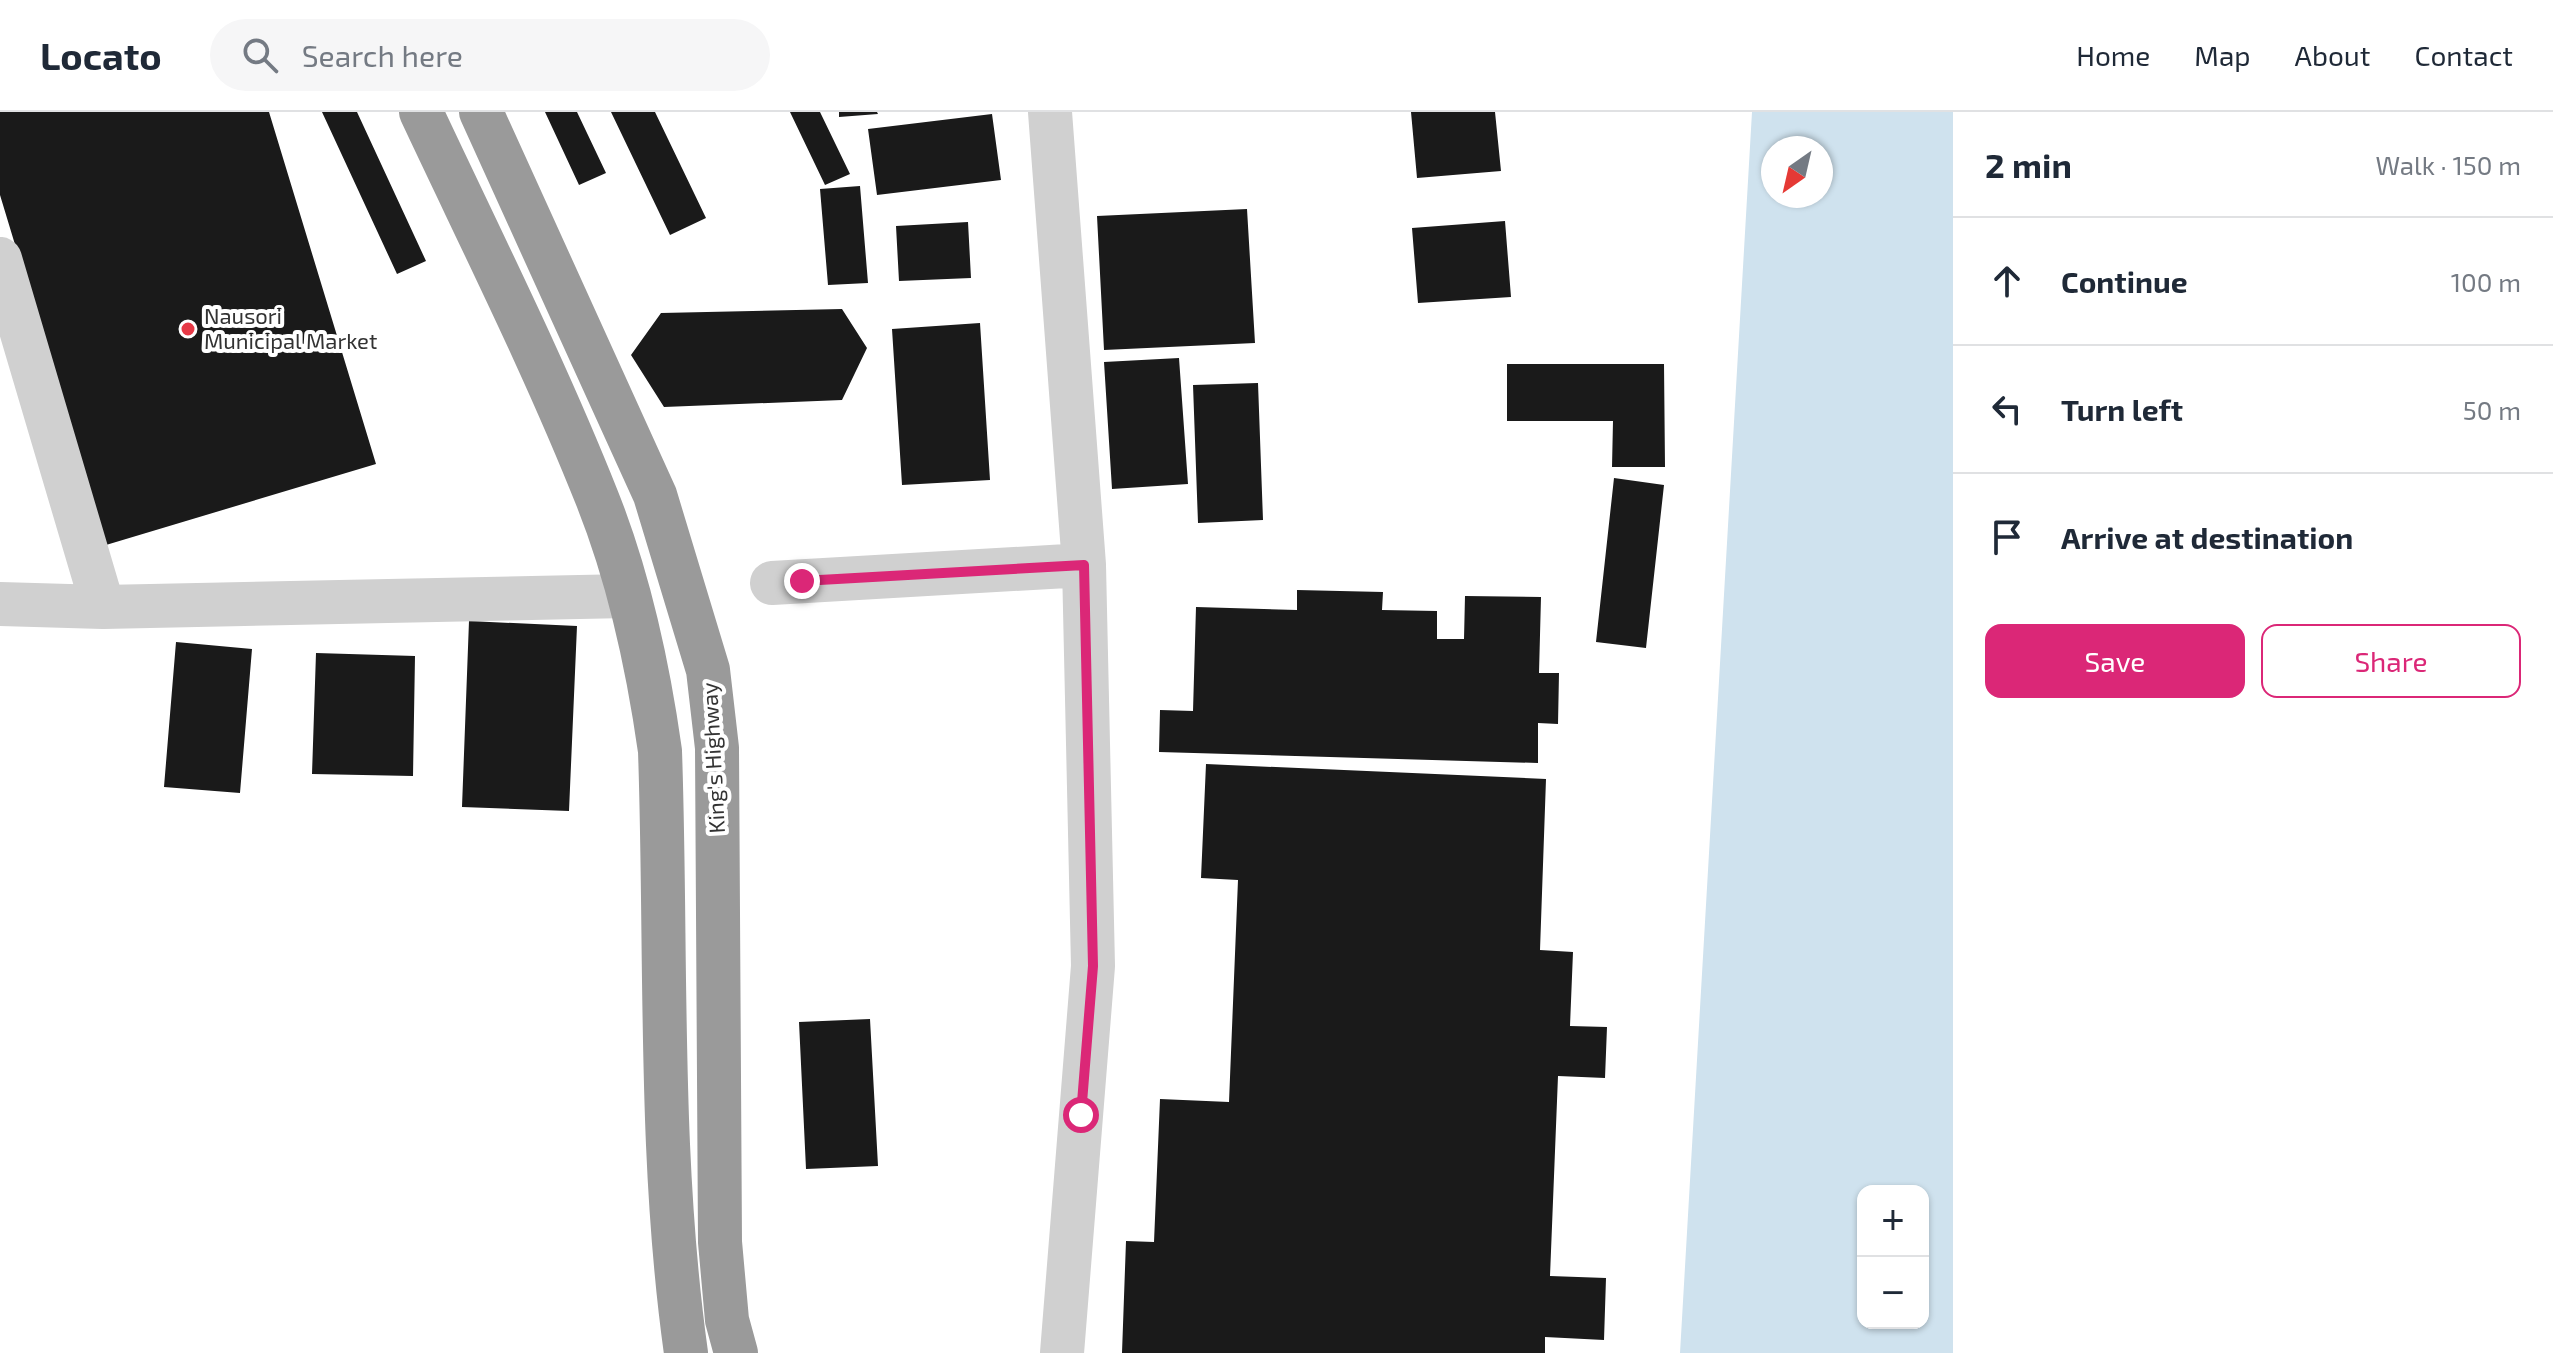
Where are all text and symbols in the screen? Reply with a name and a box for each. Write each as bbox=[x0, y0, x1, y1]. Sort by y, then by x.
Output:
search box bbox=[210, 19, 770, 91]
text: Locato bbox=[40, 32, 162, 78]
icon: search bbox=[238, 33, 282, 77]
text: Search here bbox=[302, 37, 463, 73]
text: Home bbox=[2076, 38, 2150, 72]
text: Map bbox=[2194, 38, 2251, 72]
text: About bbox=[2295, 38, 2370, 72]
text: Contact bbox=[2414, 38, 2513, 72]
north arrow bbox=[1761, 136, 1833, 208]
text: 2 min bbox=[1985, 144, 2072, 185]
text: Walk · 150 m bbox=[2375, 149, 2521, 180]
icon: ahead bbox=[1985, 259, 2029, 303]
text: Continue bbox=[2061, 263, 2188, 299]
text: 100 m bbox=[2451, 266, 2521, 297]
place label: Nausori Municipal Market bbox=[204, 302, 377, 353]
marker: Nausori Municipal Market bbox=[179, 320, 197, 338]
icon: left bbox=[1985, 387, 2029, 431]
text: Turn left bbox=[2061, 391, 2183, 427]
text: 50 m bbox=[2463, 394, 2521, 425]
icon: arrive bbox=[1985, 515, 2029, 559]
text: Arrive at destination bbox=[2061, 519, 2353, 555]
route end bbox=[784, 563, 820, 599]
button: Save bbox=[1985, 624, 2245, 698]
button: Share bbox=[2261, 624, 2521, 698]
street label: King's Highway bbox=[695, 682, 729, 834]
route start bbox=[1063, 1097, 1099, 1133]
map controls bbox=[1857, 1185, 1929, 1329]
button: + bbox=[1857, 1185, 1929, 1257]
button: − bbox=[1857, 1257, 1929, 1329]

